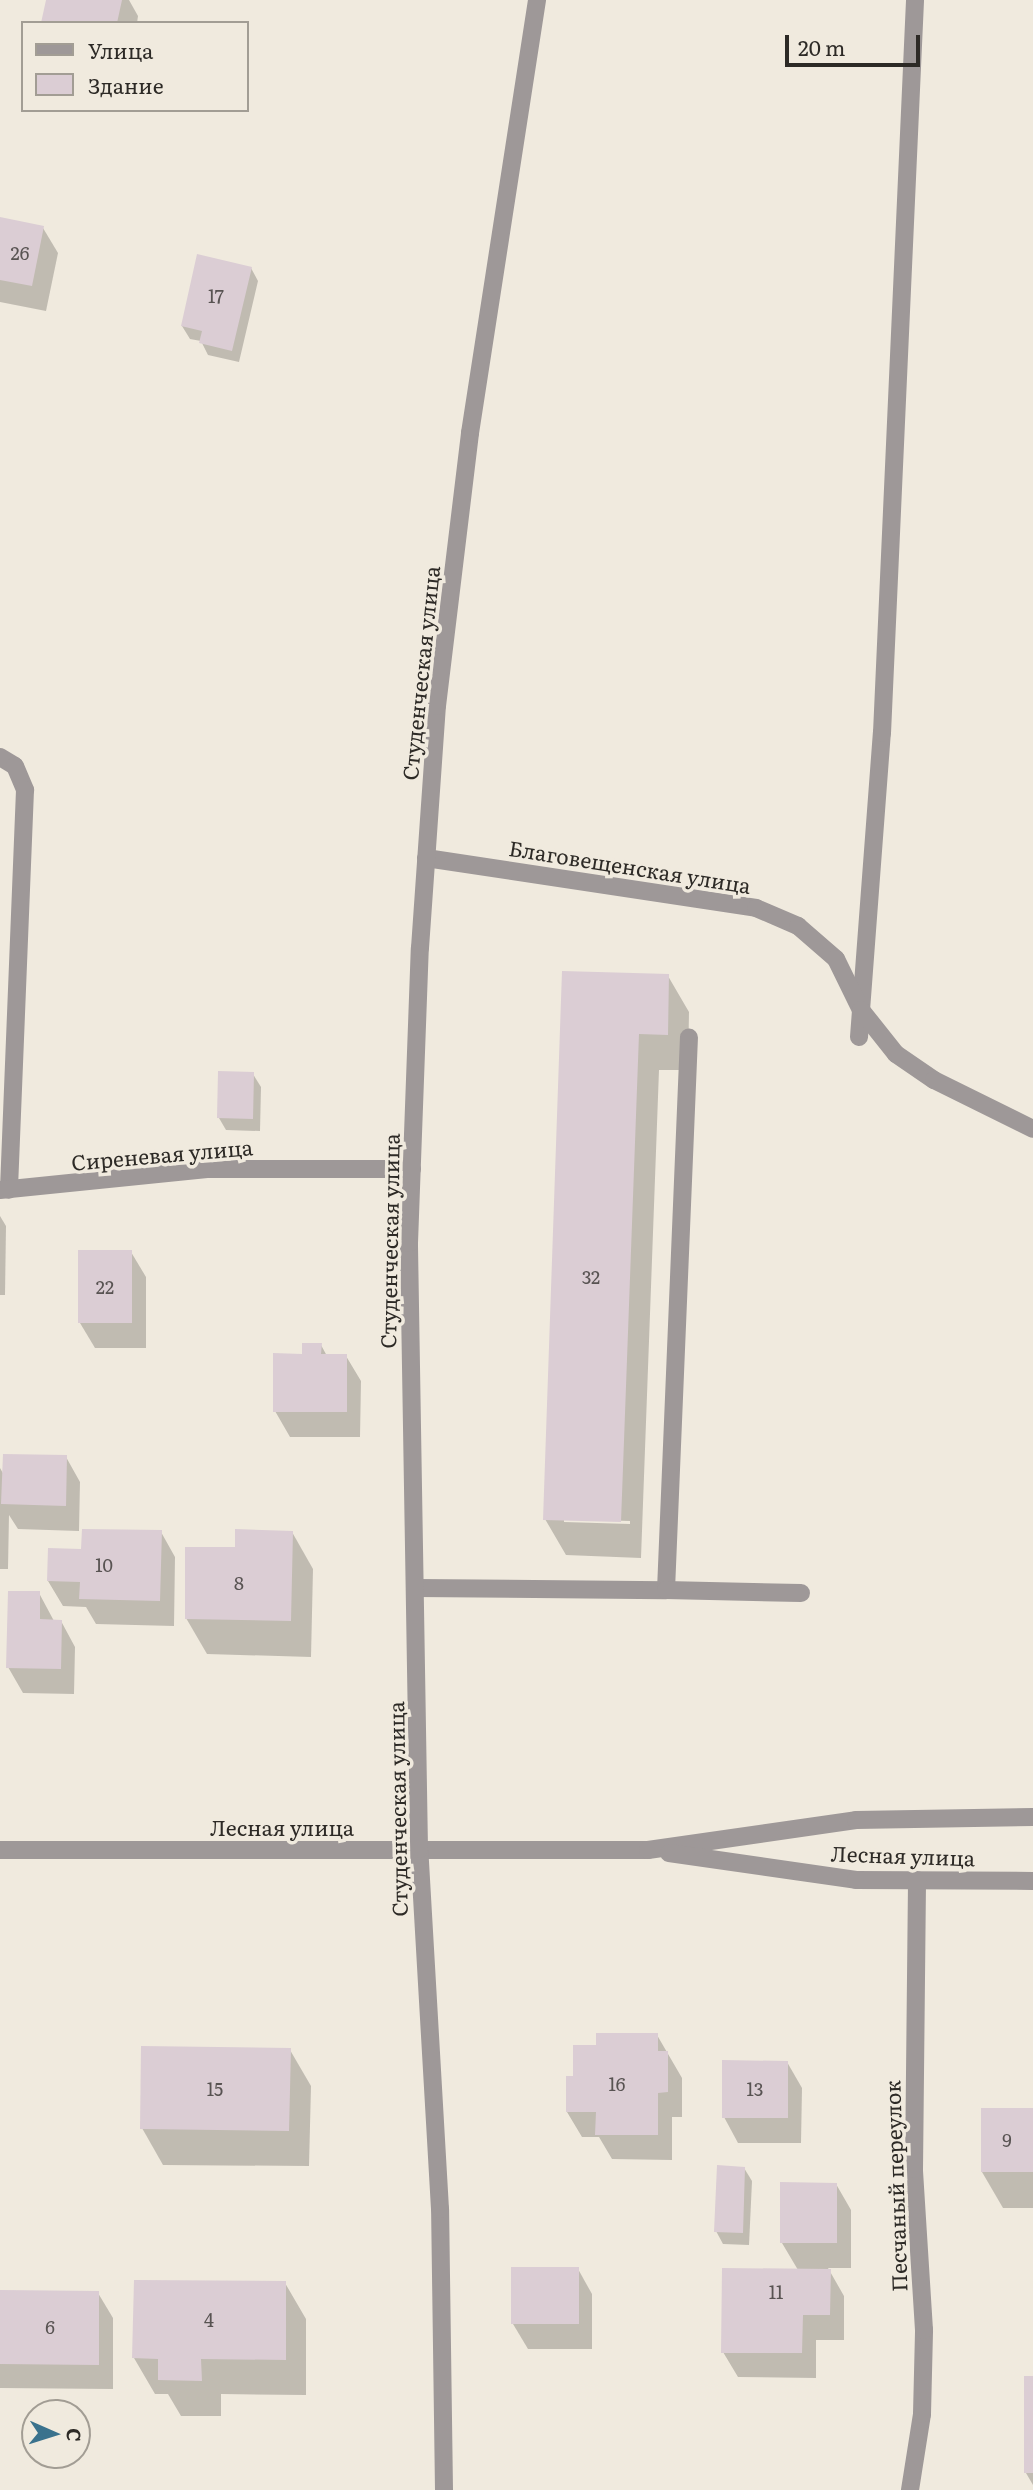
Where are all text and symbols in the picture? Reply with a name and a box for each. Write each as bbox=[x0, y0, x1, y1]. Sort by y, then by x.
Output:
legend bbox=[21, 21, 248, 112]
scale bar bbox=[788, 21, 923, 65]
text: 20 m bbox=[798, 31, 845, 62]
text: Улица bbox=[88, 34, 153, 65]
text: Здание bbox=[88, 69, 164, 100]
house number: 26 bbox=[11, 242, 29, 264]
house number: 17 bbox=[208, 285, 224, 307]
street label: Студенческая улица bbox=[396, 565, 444, 781]
street label: Благовещенская улица bbox=[507, 834, 753, 898]
street label: Студенческая улица bbox=[375, 1133, 403, 1349]
street label: Сиреневая улица bbox=[70, 1134, 254, 1174]
house number: 32 bbox=[582, 1266, 600, 1288]
house number: 22 bbox=[96, 1276, 114, 1298]
house number: 10 bbox=[95, 1554, 113, 1576]
house number: 8 bbox=[234, 1572, 244, 1594]
street label: Студенческая улица bbox=[383, 1701, 411, 1917]
street label: Лесная улица bbox=[210, 1814, 354, 1840]
street label: Лесная улица bbox=[831, 1840, 975, 1870]
house number: 16 bbox=[609, 2073, 625, 2095]
house number: 15 bbox=[207, 2078, 223, 2100]
house number: 13 bbox=[746, 2078, 764, 2100]
street label: Песчаный переулок bbox=[879, 2080, 911, 2292]
house number: 9 bbox=[1002, 2129, 1012, 2151]
house number: 11 bbox=[769, 2281, 783, 2303]
house number: 4 bbox=[204, 2309, 214, 2331]
house number: 6 bbox=[45, 2316, 55, 2338]
north arrow bbox=[21, 2399, 91, 2469]
text: С bbox=[61, 2428, 89, 2442]

